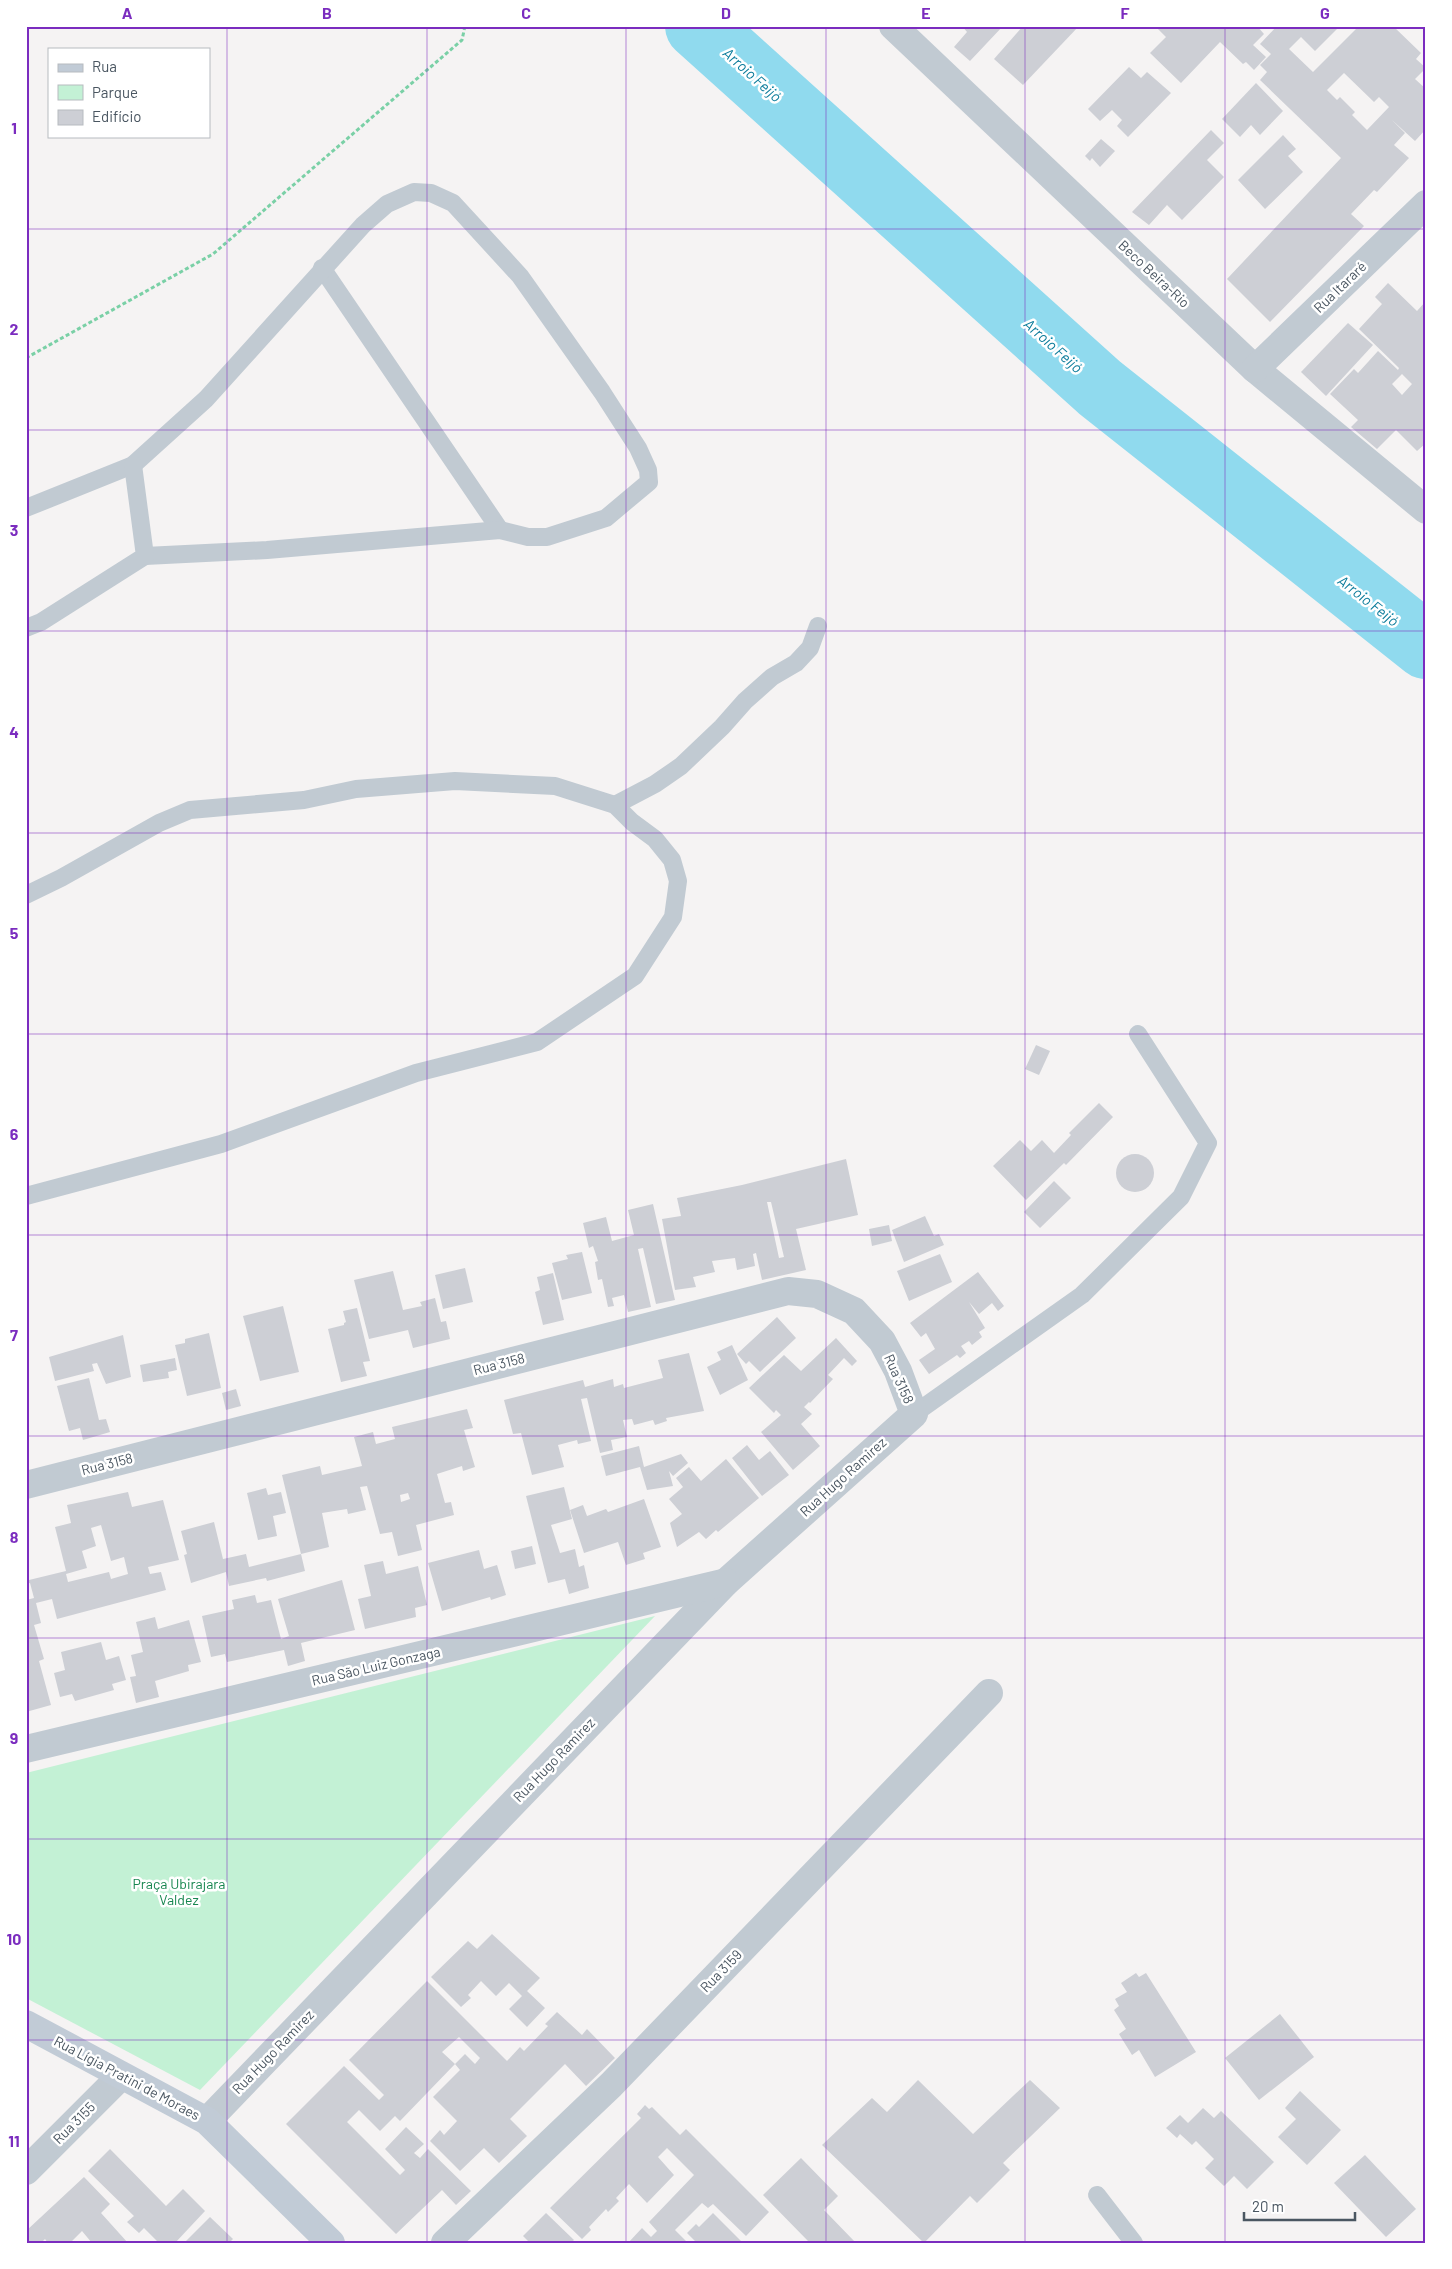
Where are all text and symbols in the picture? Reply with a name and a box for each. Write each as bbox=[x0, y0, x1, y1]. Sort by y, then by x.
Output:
text: A bbox=[122, 3, 133, 22]
text: B bbox=[322, 3, 332, 22]
text: C bbox=[521, 3, 531, 22]
text: D bbox=[721, 3, 731, 22]
text: E bbox=[921, 3, 931, 22]
text: F bbox=[1121, 3, 1130, 22]
text: G bbox=[1320, 3, 1330, 22]
water label: Arroio Feijó bbox=[720, 43, 786, 105]
legend bbox=[48, 48, 210, 138]
text: Rua bbox=[92, 57, 117, 75]
text: Parque bbox=[92, 83, 138, 101]
text: Edifício bbox=[92, 107, 141, 125]
text: 1 bbox=[11, 118, 17, 137]
street label: Beco Beira-Rio bbox=[1115, 236, 1194, 311]
street label: Rua Itararé bbox=[1310, 257, 1370, 316]
water label: Arroio Feijó bbox=[1021, 314, 1087, 376]
text: 2 bbox=[10, 319, 19, 338]
text: 3 bbox=[10, 520, 18, 539]
water label: Arroio Feijó bbox=[1335, 571, 1403, 630]
text: 4 bbox=[9, 722, 19, 741]
text: 5 bbox=[10, 923, 19, 942]
text: 6 bbox=[10, 1124, 19, 1143]
text: 7 bbox=[10, 1325, 18, 1344]
street label: Rua 3158 bbox=[471, 1349, 526, 1378]
street label: Rua 3158 bbox=[881, 1351, 918, 1406]
street label: Rua Hugo Ramirez bbox=[796, 1433, 889, 1520]
street label: Rua 3158 bbox=[79, 1449, 134, 1478]
text: 8 bbox=[10, 1527, 19, 1546]
street label: Rua São Luiz Gonzaga bbox=[310, 1642, 442, 1689]
street label: Rua Hugo Ramirez bbox=[509, 1714, 598, 1805]
text: 9 bbox=[10, 1728, 18, 1747]
park label: Praça Ubirajara Valdez bbox=[132, 1875, 226, 1908]
text: 10 bbox=[7, 1929, 21, 1948]
street label: Rua 3159 bbox=[696, 1946, 745, 1995]
street label: Rua Hugo Ramirez bbox=[228, 2006, 317, 2097]
street label: Rua Lígia Pratini de Moraes bbox=[51, 2032, 203, 2123]
street label: Rua 3155 bbox=[49, 2098, 98, 2147]
text: 11 bbox=[8, 2131, 20, 2150]
scale bar bbox=[1244, 2189, 1356, 2221]
text: 20 m bbox=[1252, 2197, 1284, 2215]

